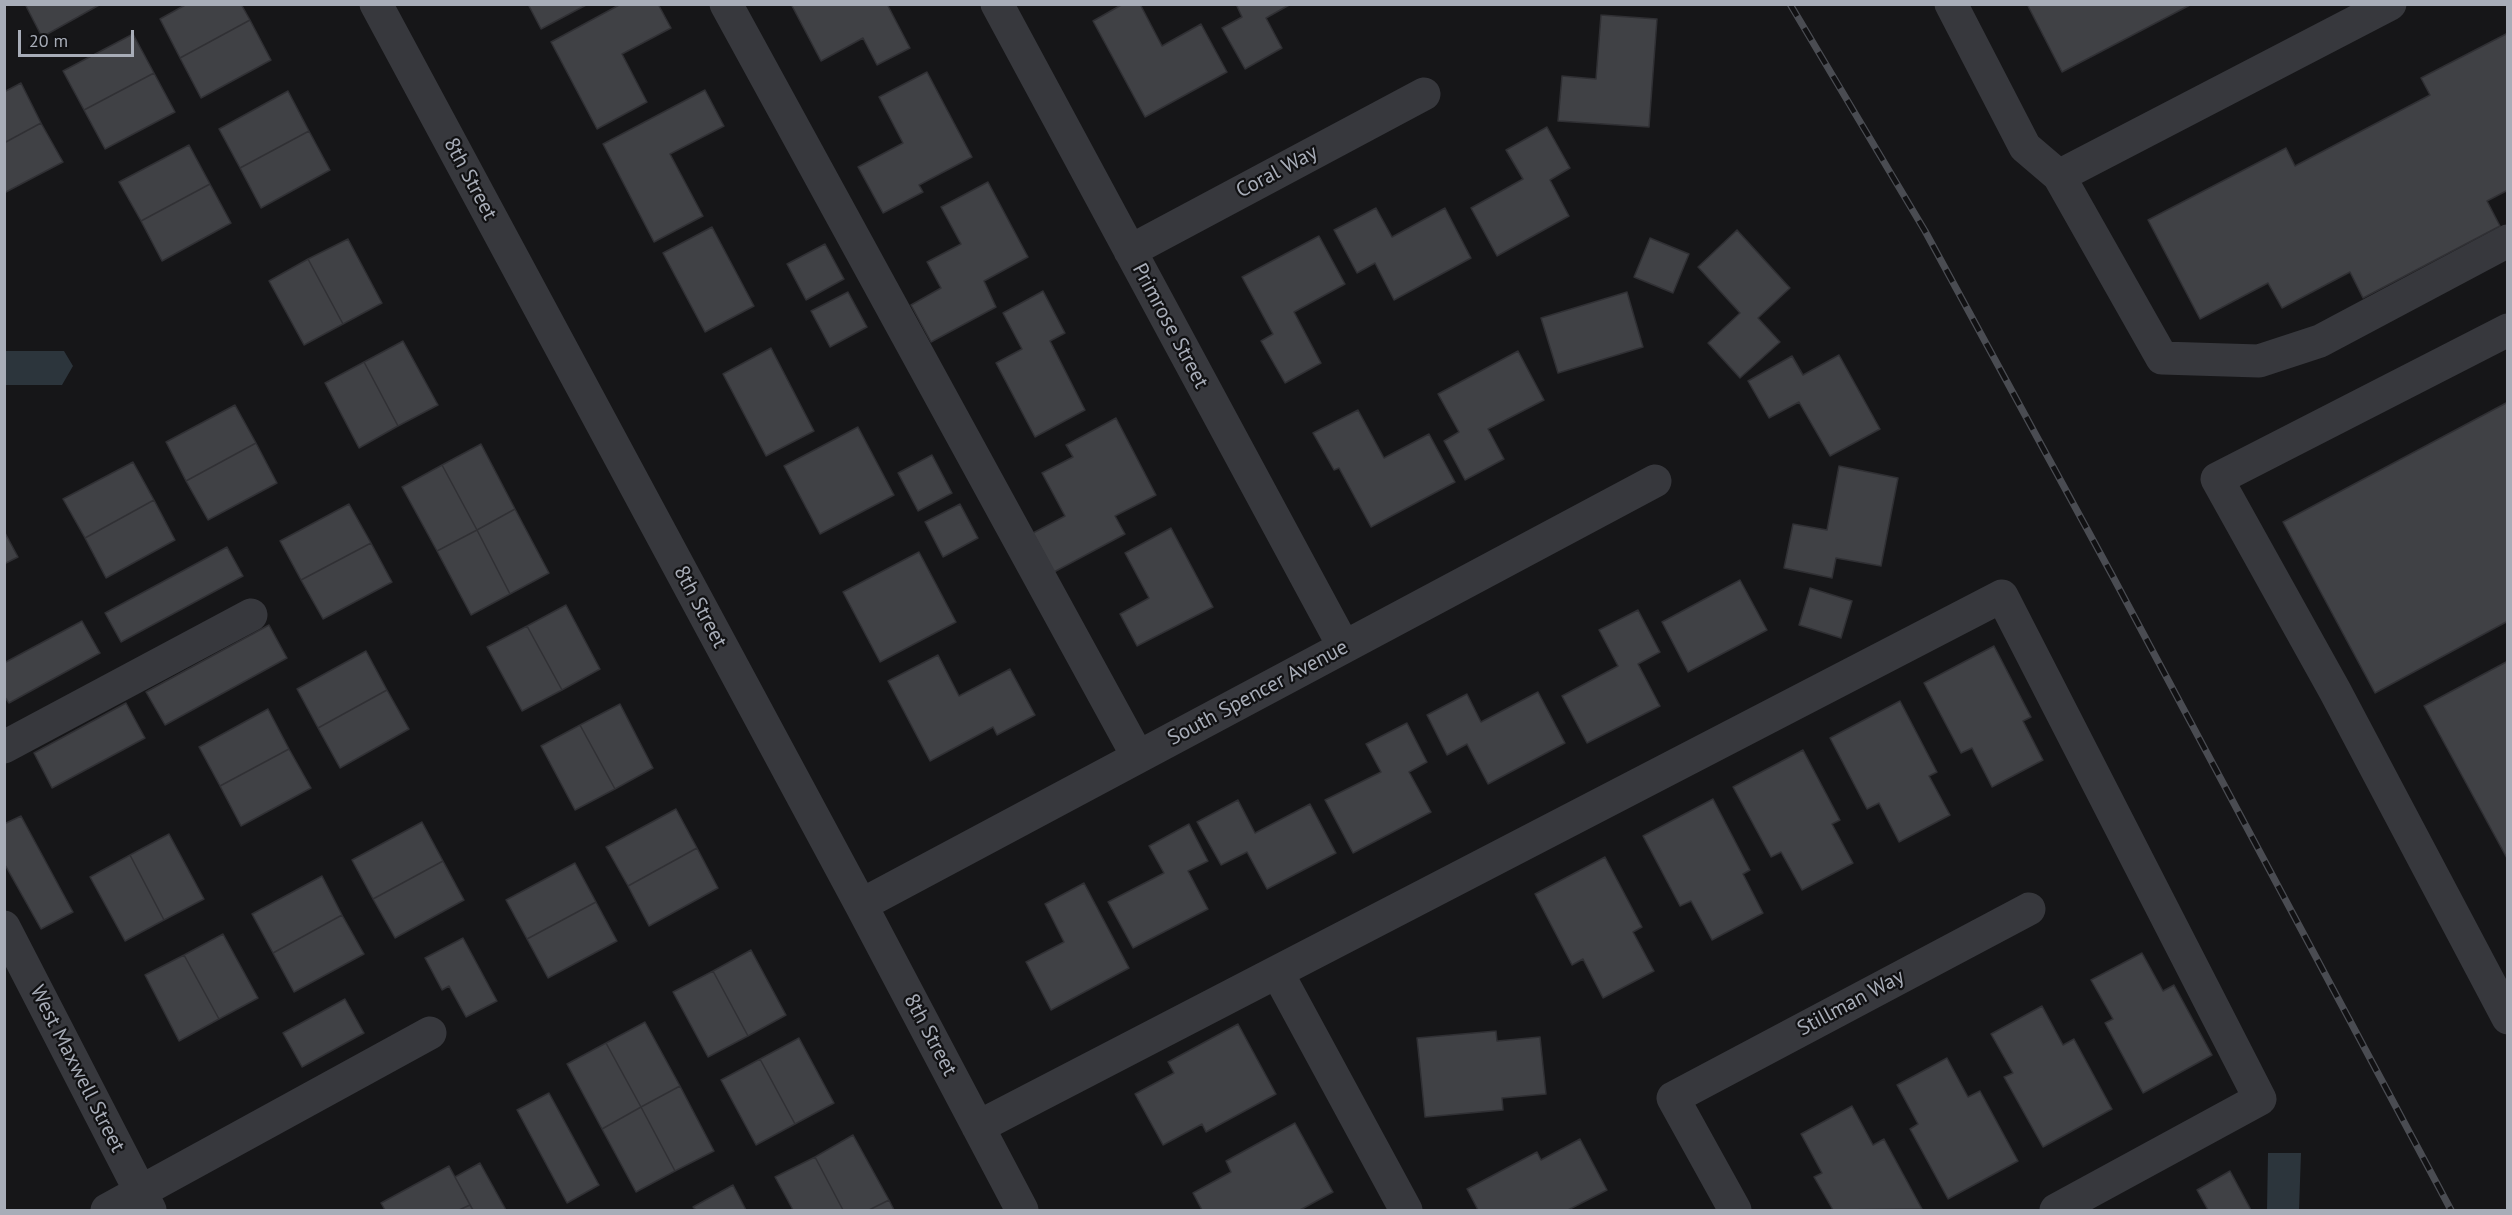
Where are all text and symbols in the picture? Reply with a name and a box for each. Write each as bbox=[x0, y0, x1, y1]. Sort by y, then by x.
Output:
scale bar bbox=[21, 18, 136, 56]
text: 20 m bbox=[29, 29, 68, 52]
street label: 8th Street bbox=[438, 134, 502, 224]
street label: Coral Way bbox=[1232, 140, 1322, 204]
street label: Primrose Street bbox=[1126, 259, 1214, 393]
street label: 8th Street bbox=[668, 562, 732, 652]
street label: South Spencer Avenue bbox=[1164, 635, 1352, 751]
street label: Stillman Way bbox=[1793, 964, 1909, 1042]
street label: West Maxwell Street bbox=[24, 981, 130, 1157]
street label: 8th Street bbox=[898, 990, 962, 1080]

